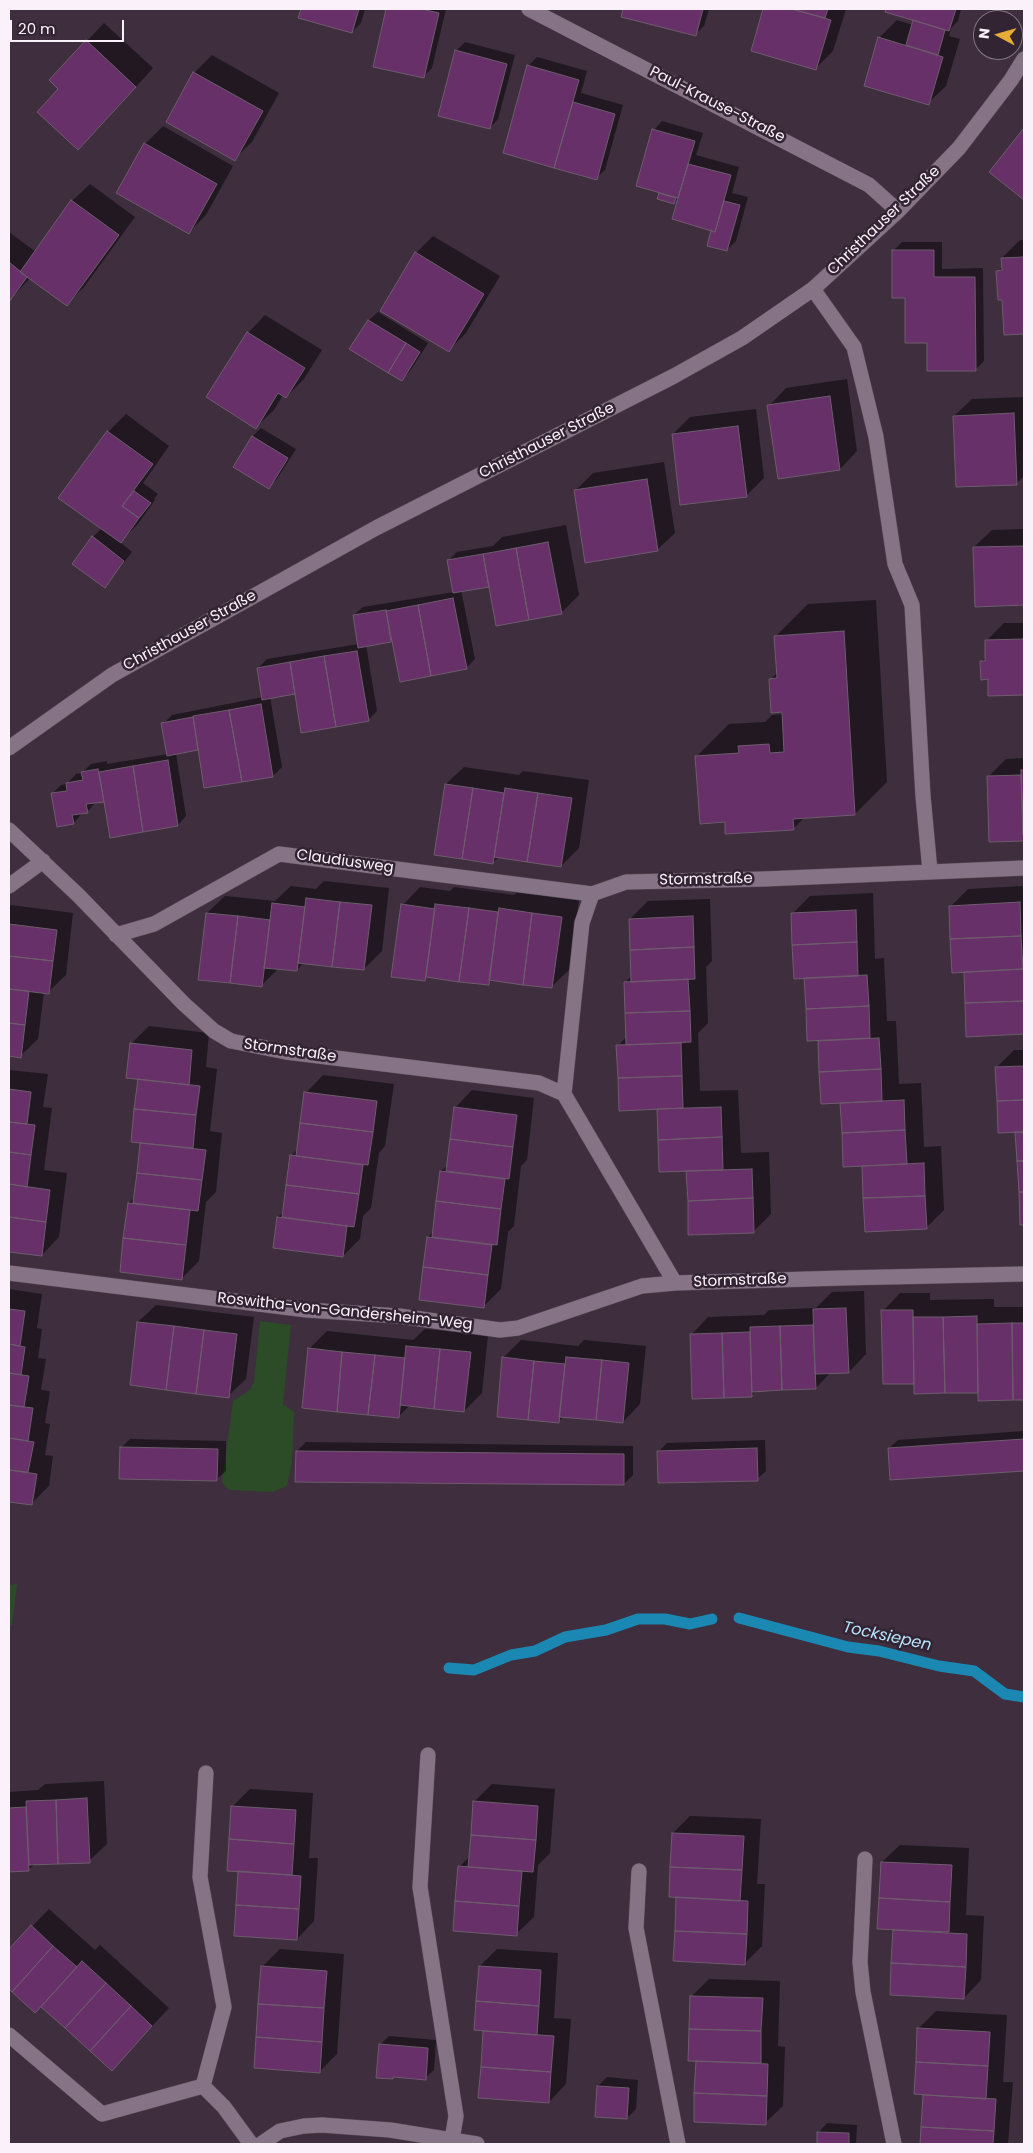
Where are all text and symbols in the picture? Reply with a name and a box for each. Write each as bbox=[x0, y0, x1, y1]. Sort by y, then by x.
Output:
scale bar bbox=[12, 10, 126, 42]
north arrow bbox=[973, 10, 1023, 60]
text: 20 m bbox=[18, 18, 56, 39]
text: N bbox=[974, 27, 995, 40]
street label: Paul-Krause-Straße bbox=[646, 63, 788, 147]
street label: Christhauser Straße bbox=[824, 163, 944, 279]
street label: Christhauser Straße bbox=[476, 399, 618, 483]
street label: Christhauser Straße bbox=[120, 587, 260, 675]
street label: Claudiusweg bbox=[295, 846, 395, 878]
street label: Stormstraße bbox=[659, 870, 753, 890]
street label: Stormstraße bbox=[242, 1036, 338, 1066]
street label: Stormstraße bbox=[693, 1270, 787, 1292]
street label: Roswitha-von-Gandersheim-Weg bbox=[216, 1290, 474, 1334]
water label: Tocksiepen bbox=[841, 1618, 933, 1656]

